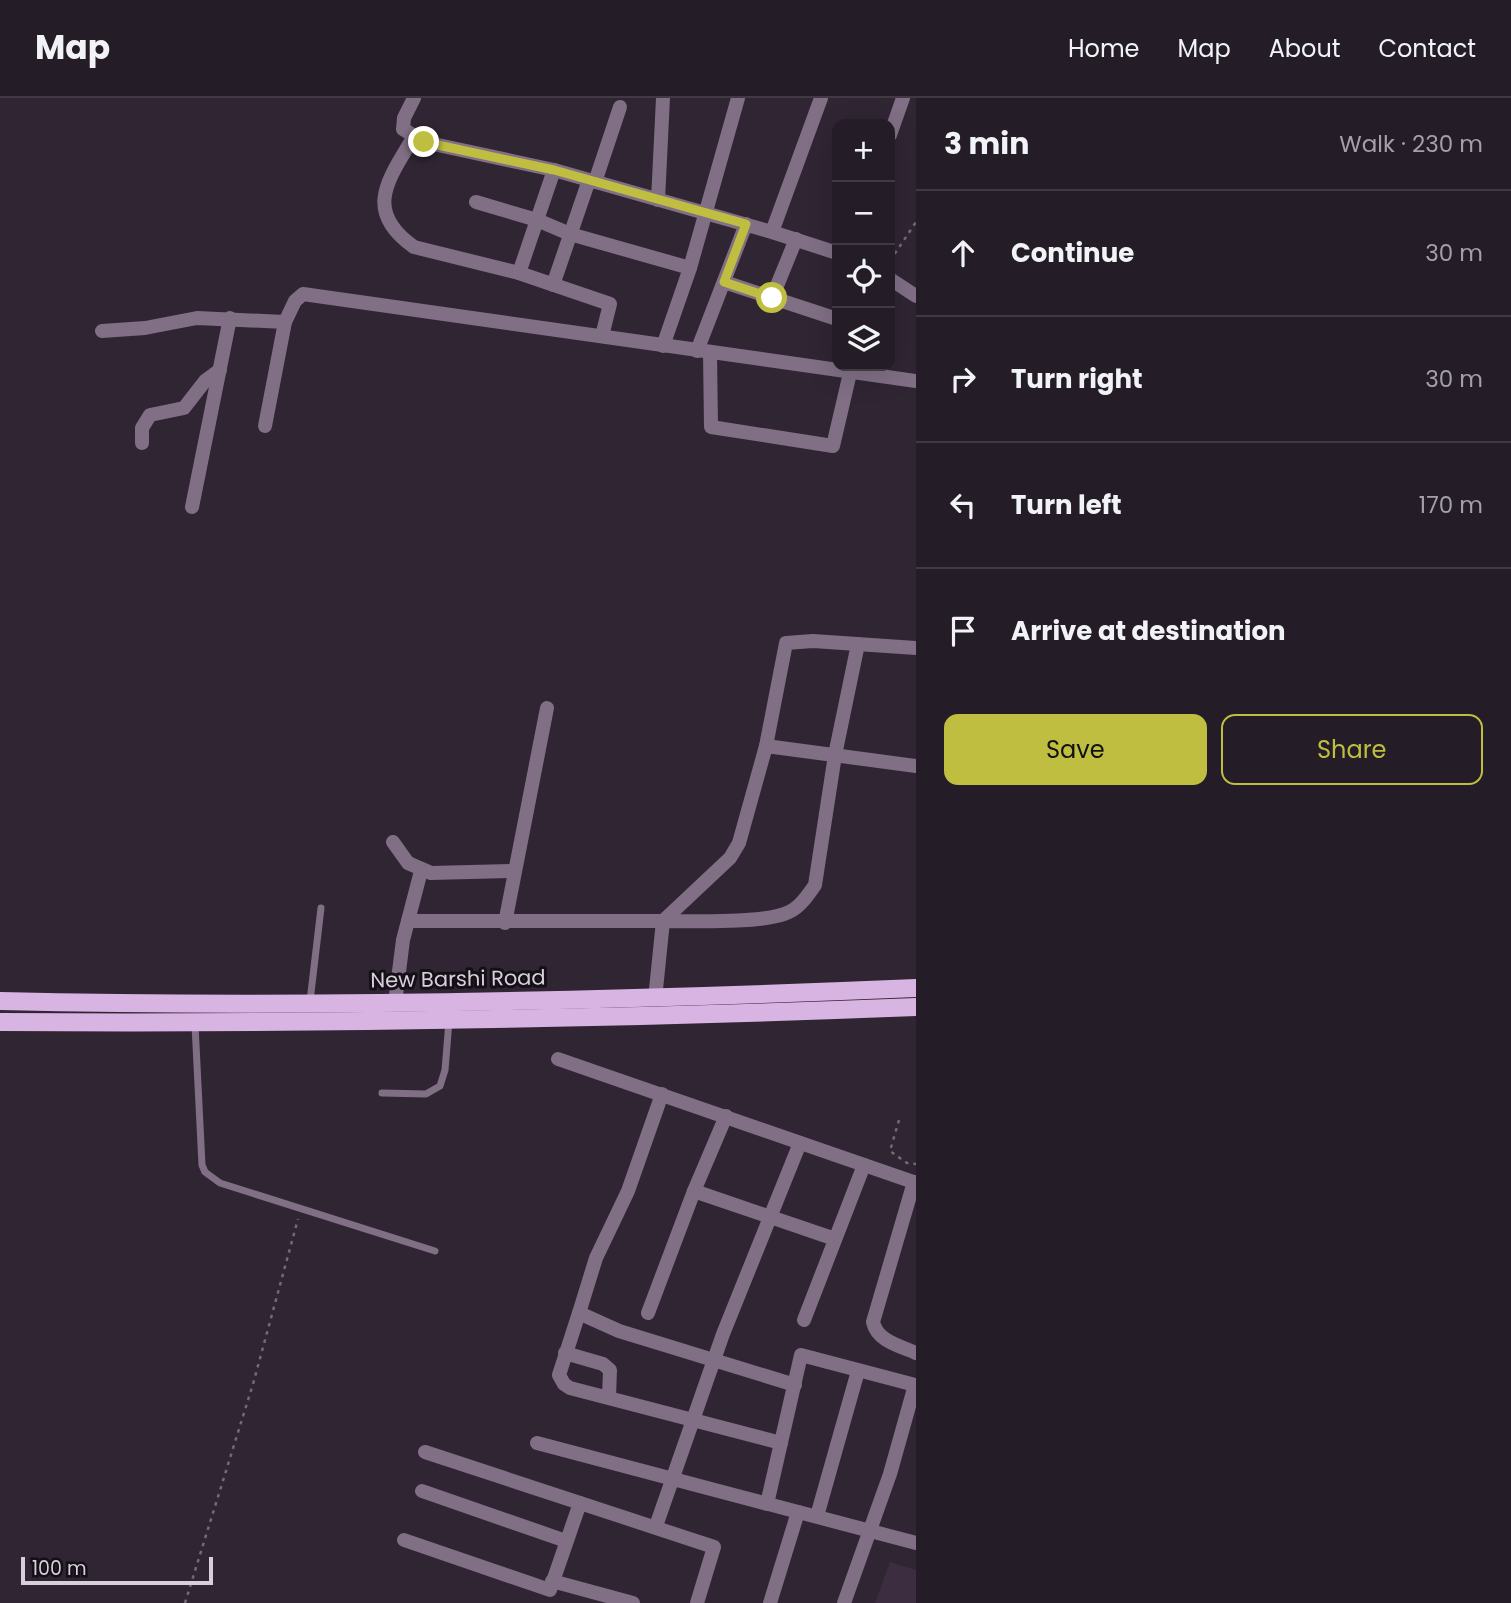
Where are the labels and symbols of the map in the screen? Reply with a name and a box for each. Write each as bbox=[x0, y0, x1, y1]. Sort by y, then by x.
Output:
route end bbox=[408, 126, 439, 157]
route start bbox=[756, 282, 787, 313]
street label: New Barshi Road bbox=[370, 962, 546, 995]
scale bar bbox=[21, 1554, 214, 1586]

